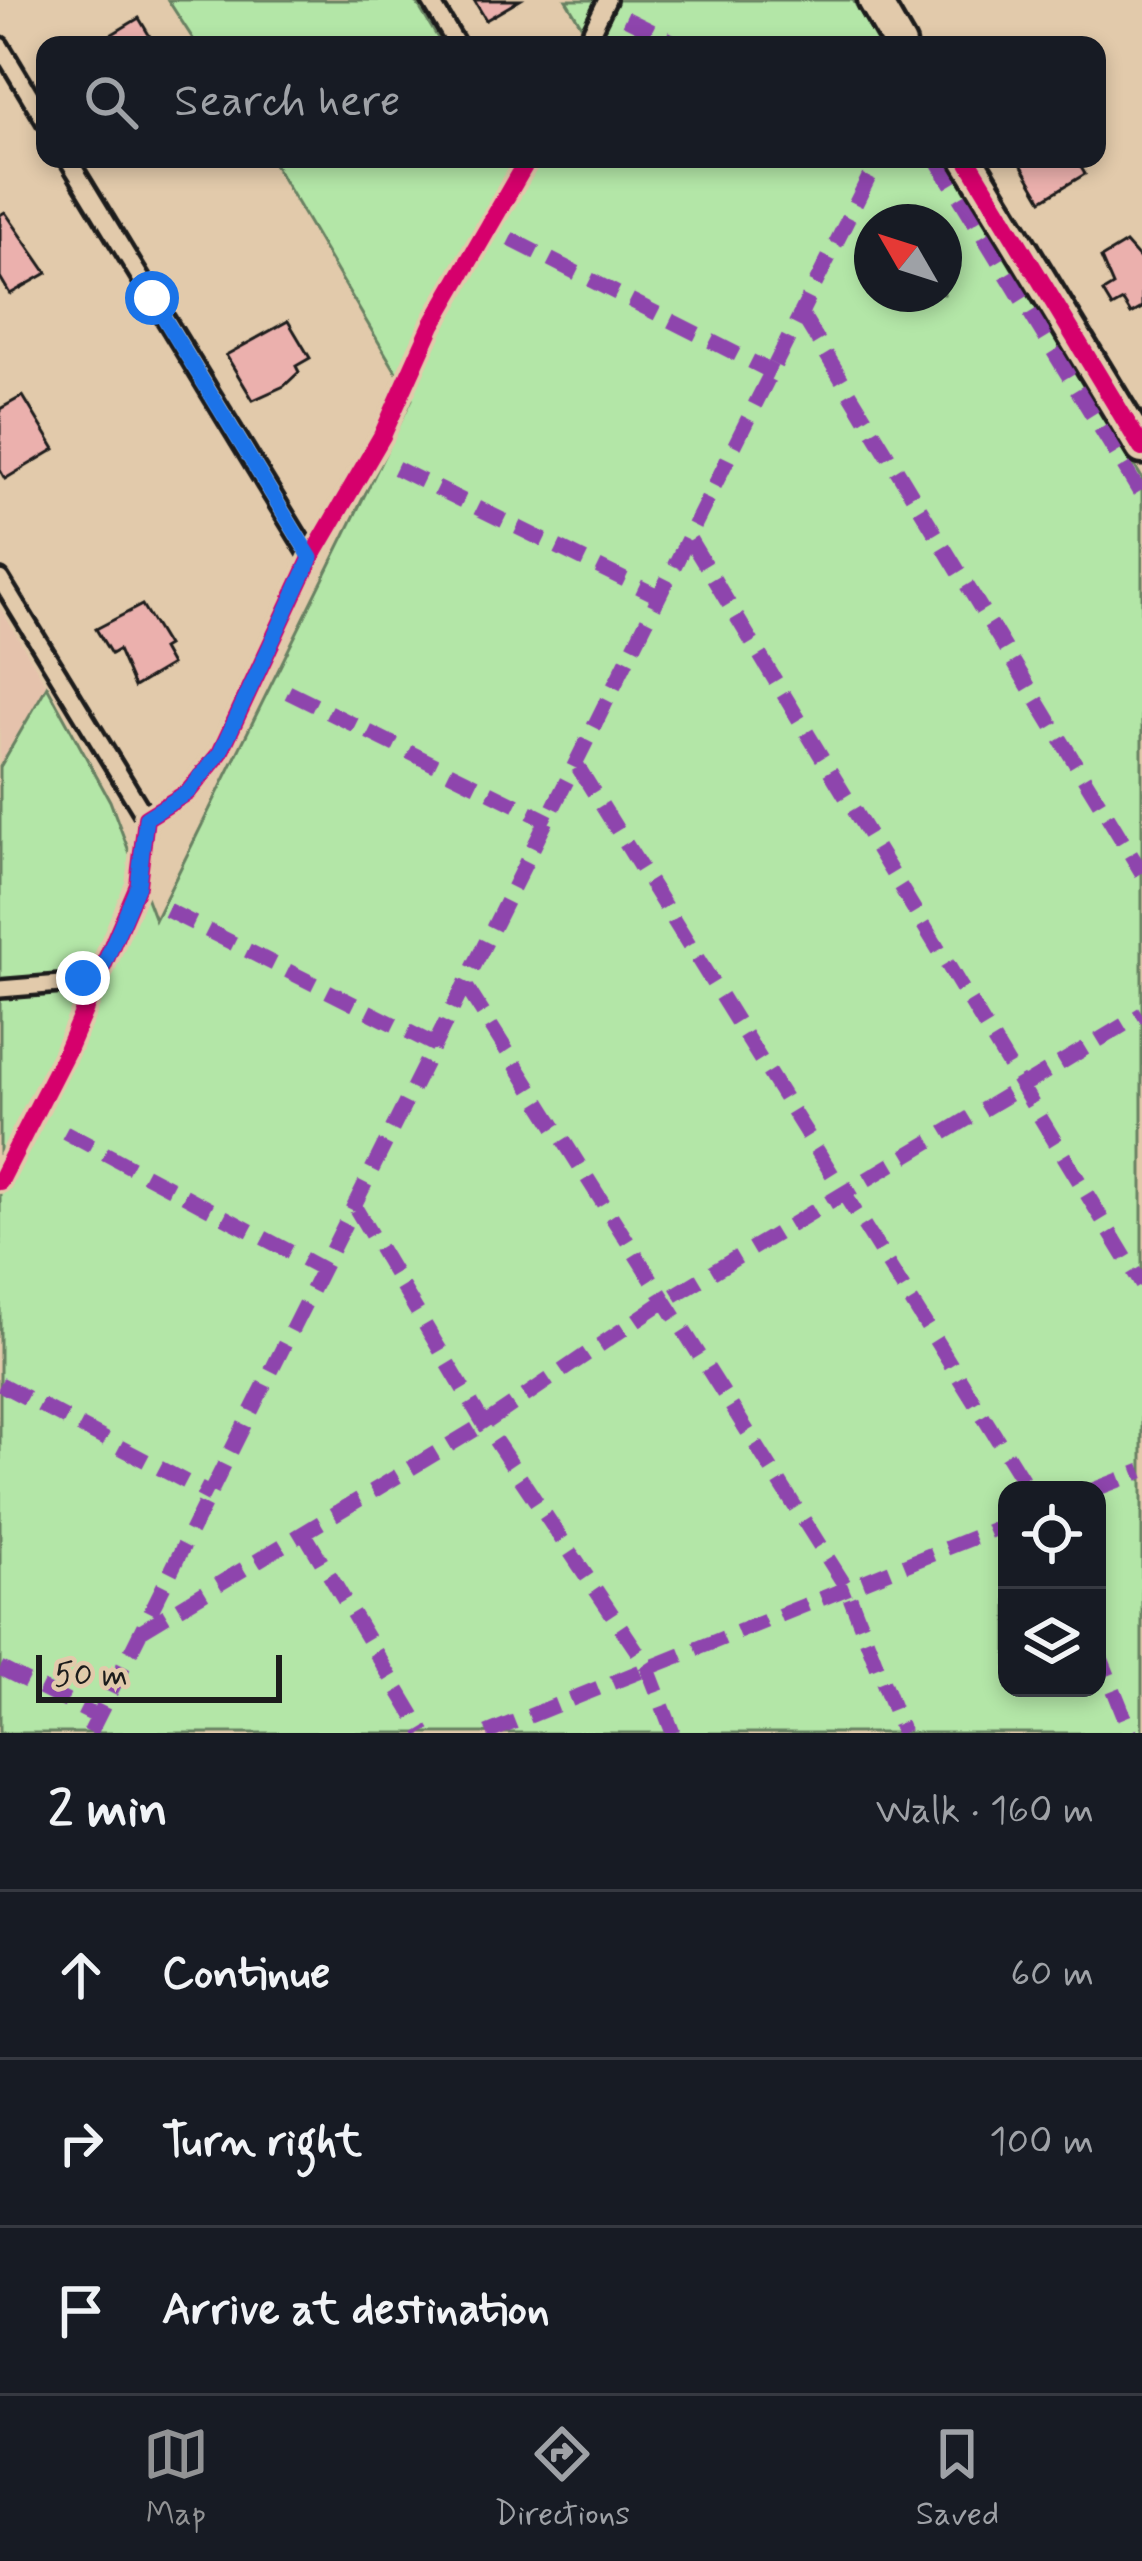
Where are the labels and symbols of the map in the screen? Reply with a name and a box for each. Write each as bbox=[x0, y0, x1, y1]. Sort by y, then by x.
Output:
north arrow bbox=[854, 204, 962, 312]
route start bbox=[125, 271, 179, 325]
route end bbox=[56, 951, 110, 1005]
scale bar bbox=[36, 1649, 282, 1702]

